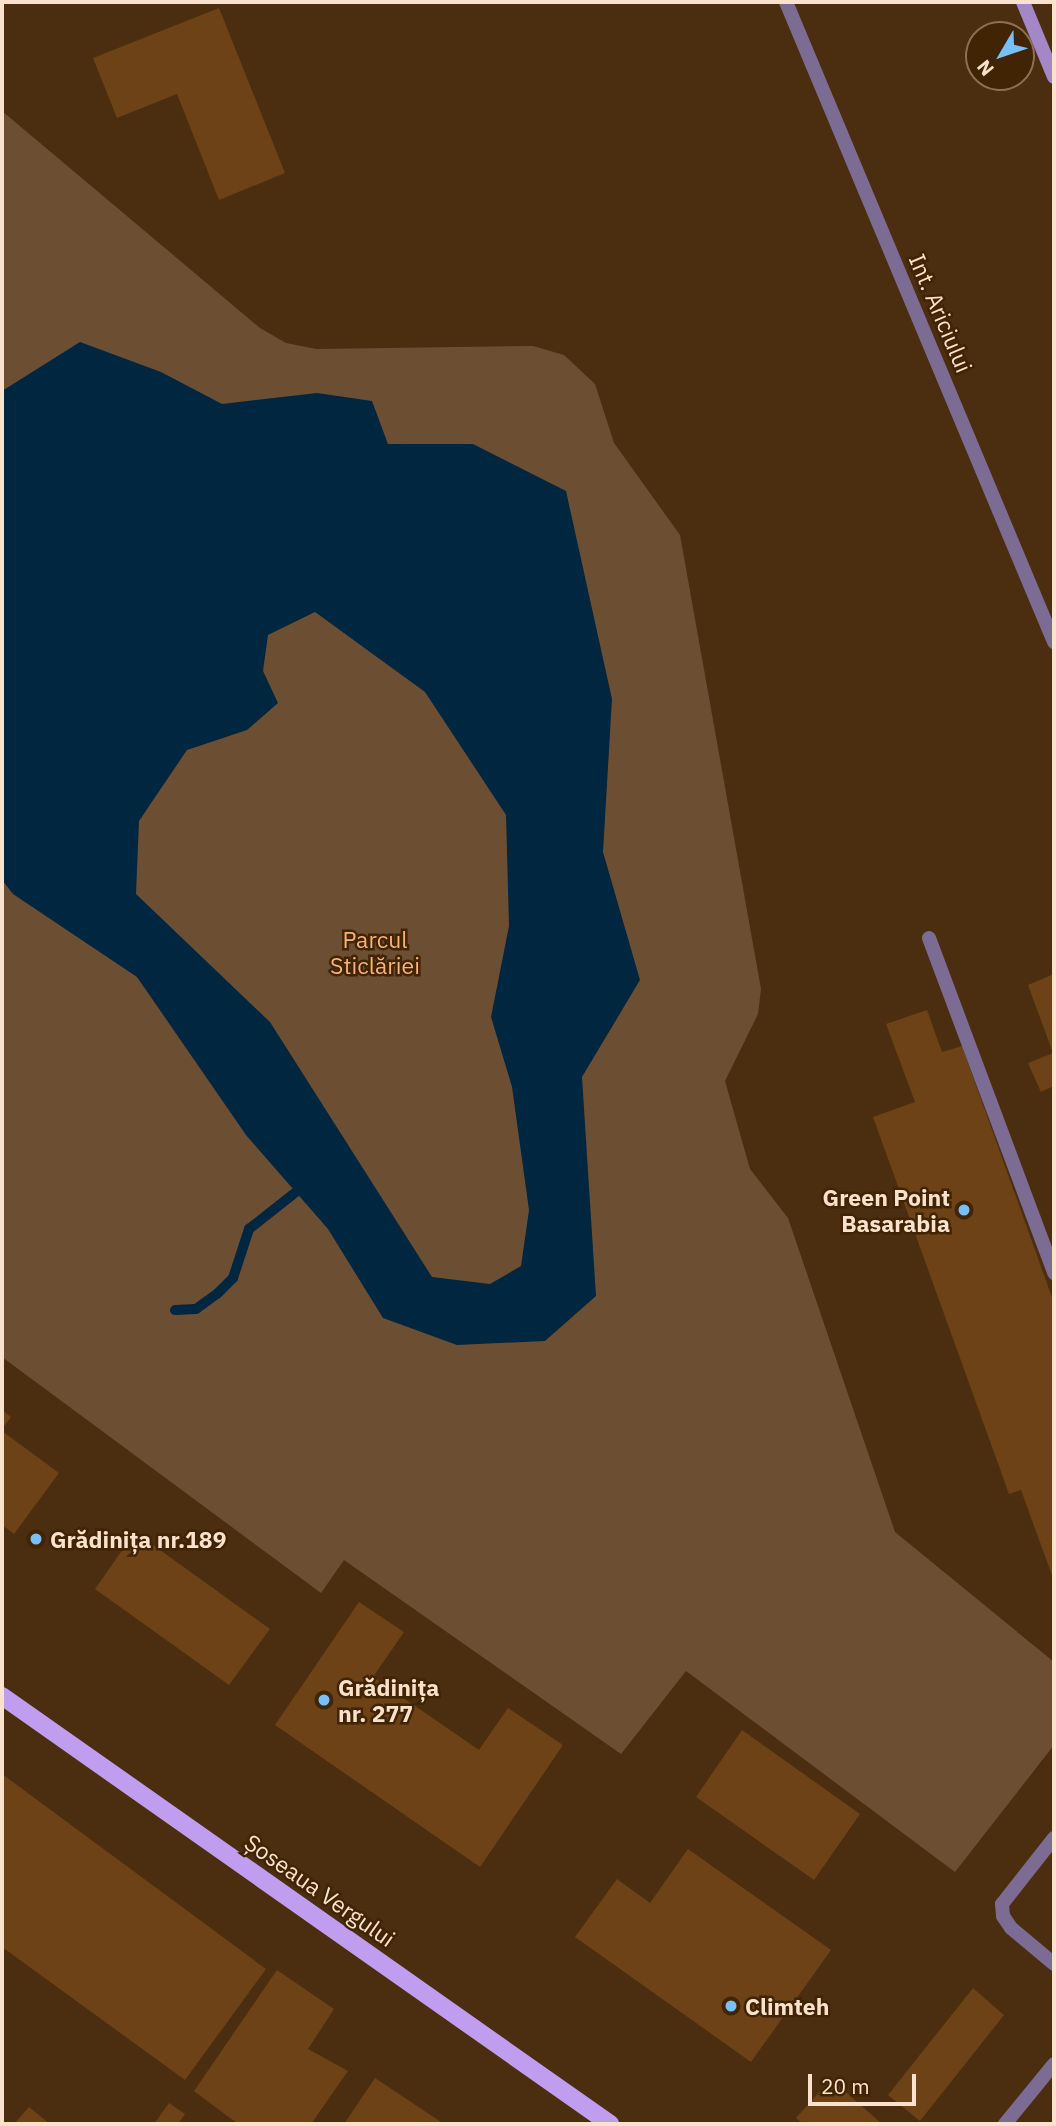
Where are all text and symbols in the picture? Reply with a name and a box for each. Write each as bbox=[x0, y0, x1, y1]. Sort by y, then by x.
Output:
north arrow bbox=[965, 21, 1035, 91]
text: N bbox=[972, 55, 999, 81]
street label: Int. Ariciului bbox=[904, 249, 978, 377]
park label: Parcul Sticlăriei bbox=[330, 925, 420, 979]
place label: Green Point Basarabia bbox=[823, 1183, 950, 1237]
marker: Green Point Basarabia bbox=[956, 1202, 972, 1218]
place label: Grădinița nr.189 bbox=[50, 1525, 226, 1553]
marker: Grădinița nr.189 bbox=[28, 1531, 44, 1547]
place label: Grădinița nr. 277 bbox=[338, 1673, 439, 1727]
marker: Grădinița nr. 277 bbox=[316, 1692, 332, 1708]
street label: Șoseaua Vergului bbox=[240, 1828, 400, 1952]
place label: Climteh bbox=[745, 1992, 829, 2020]
marker: Climteh bbox=[723, 1998, 739, 2014]
scale bar bbox=[811, 2060, 920, 2104]
text: 20 m bbox=[821, 2072, 870, 2100]

